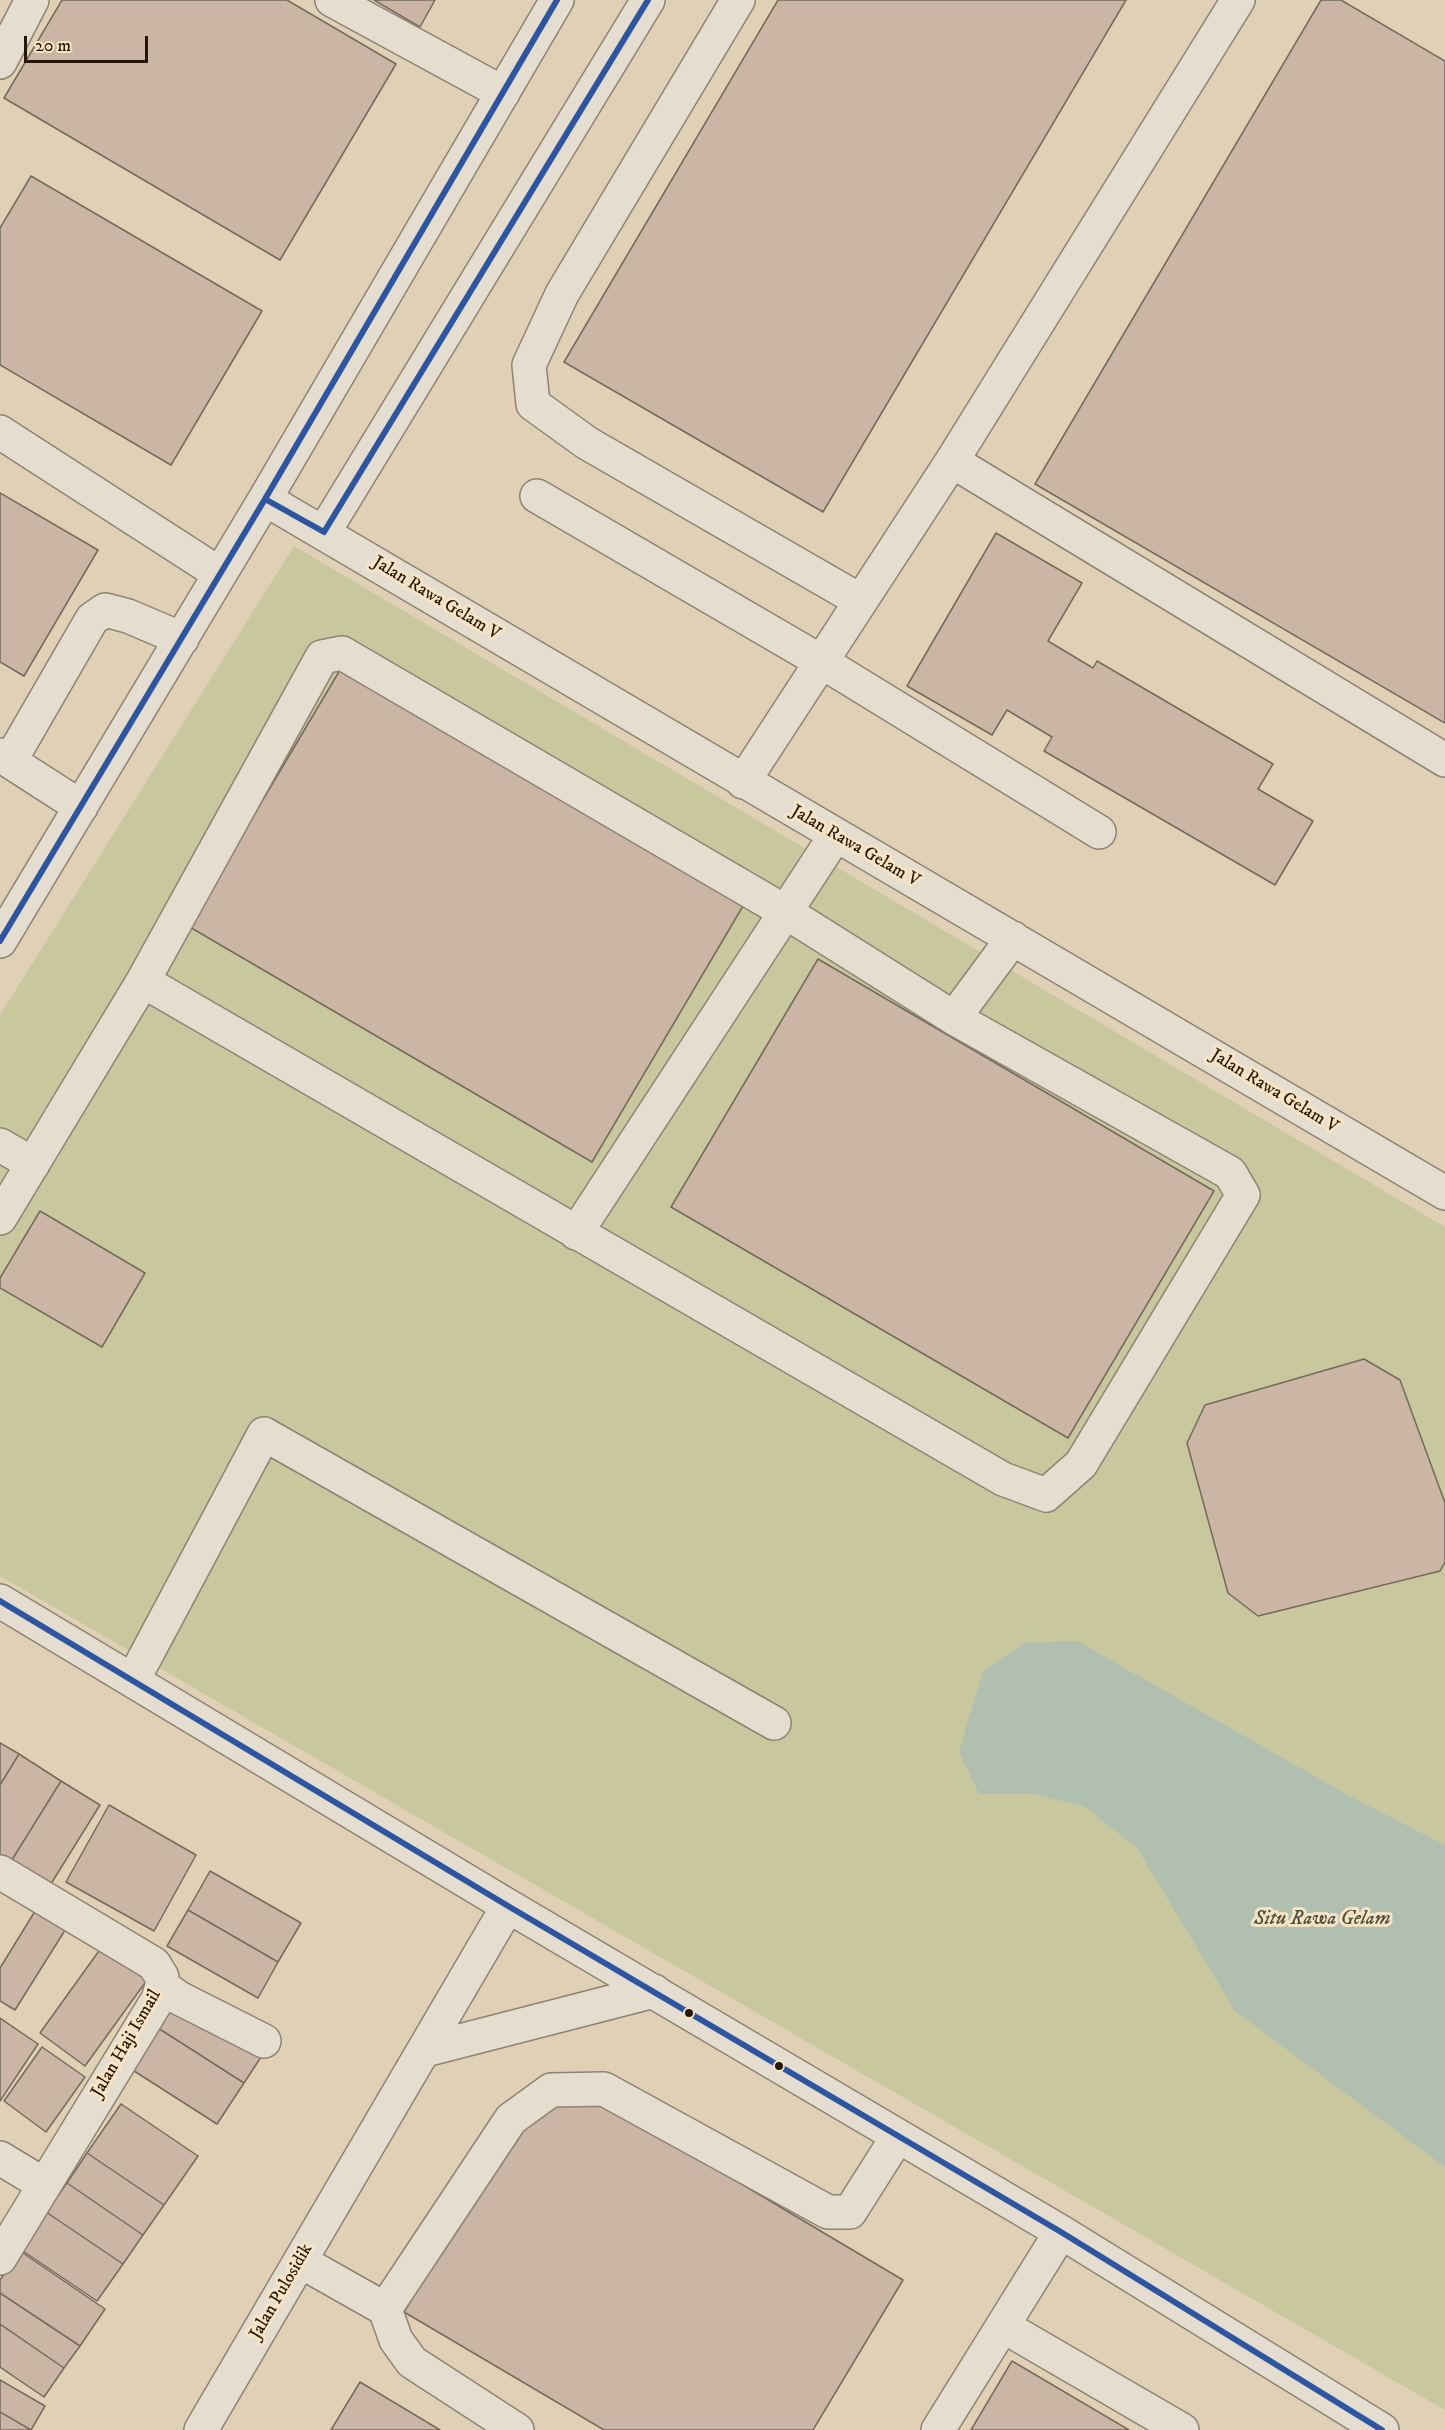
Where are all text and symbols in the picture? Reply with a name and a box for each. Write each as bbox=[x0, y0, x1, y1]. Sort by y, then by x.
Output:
scale bar bbox=[27, 24, 152, 62]
text: 20 m bbox=[35, 35, 71, 57]
street label: Jalan Rawa Gelam V bbox=[368, 552, 504, 646]
street label: Jalan Rawa Gelam V bbox=[787, 801, 923, 893]
street label: Jalan Rawa Gelam V bbox=[1206, 1045, 1342, 1139]
water label: Situ Rawa Gelam bbox=[1254, 1908, 1390, 1932]
street label: Jalan Haji Ismail bbox=[87, 1986, 167, 2102]
unlabelled marker bbox=[683, 2007, 695, 2019]
unlabelled marker bbox=[773, 2060, 785, 2072]
street label: Jalan Pulosidik bbox=[246, 2240, 318, 2344]

